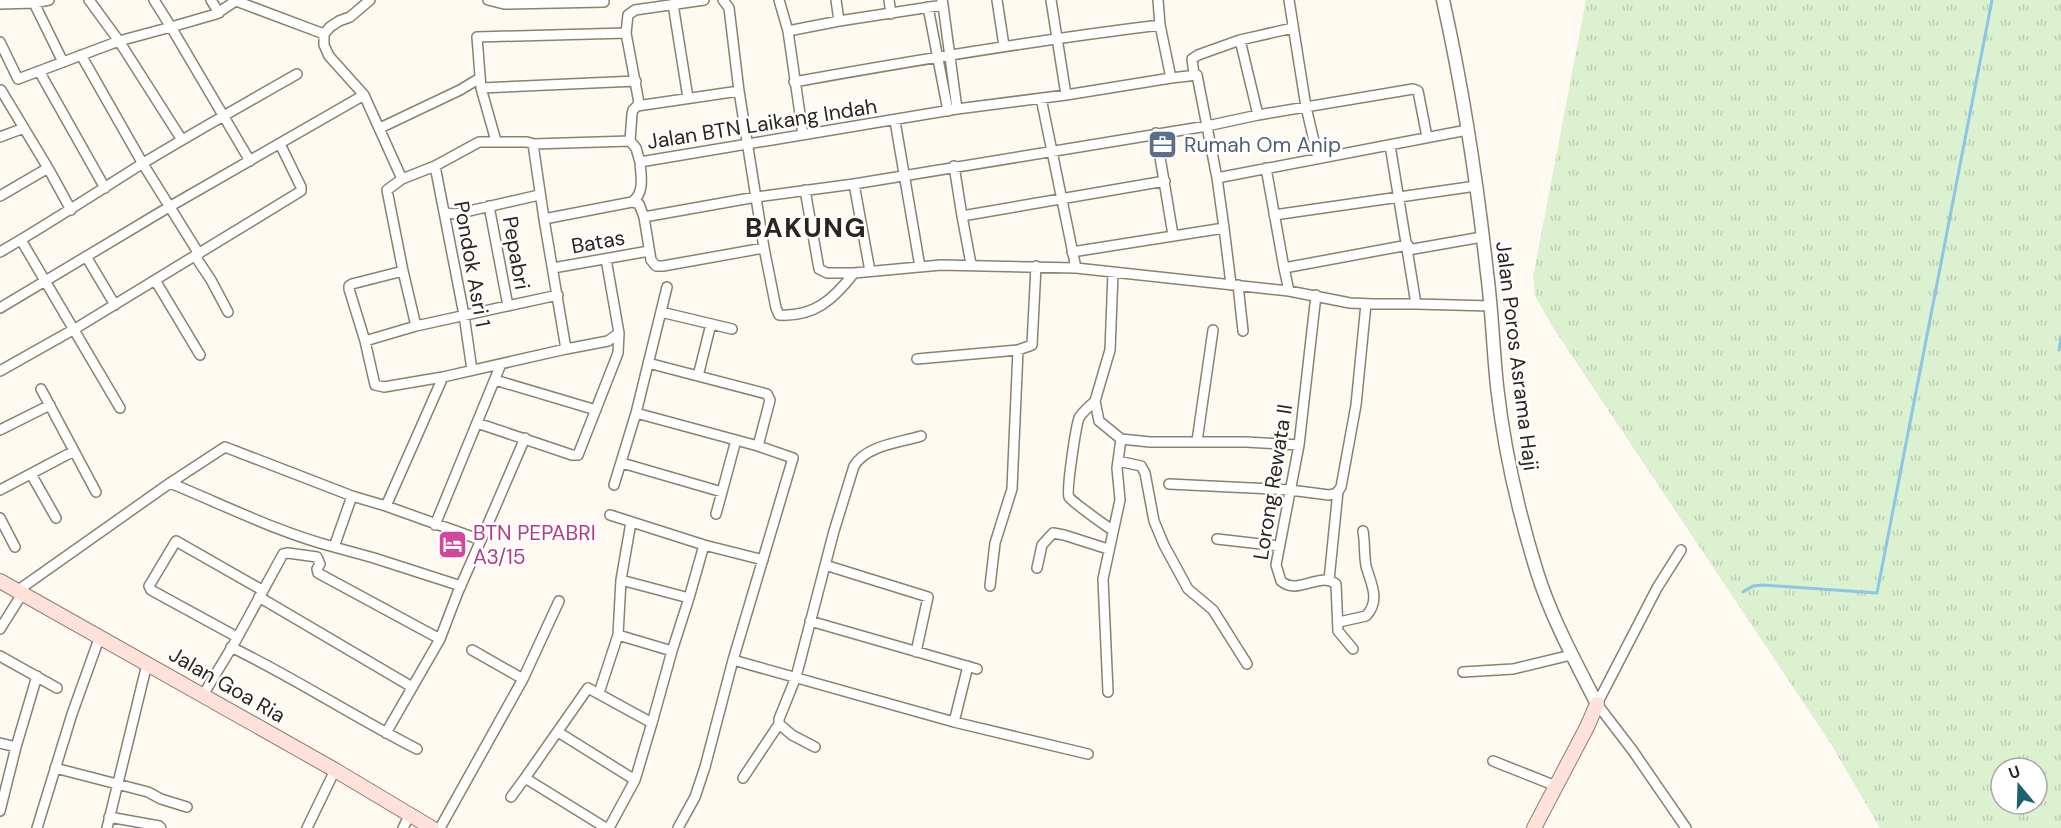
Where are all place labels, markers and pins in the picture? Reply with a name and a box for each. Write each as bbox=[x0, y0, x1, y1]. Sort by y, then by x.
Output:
office icon: Rumah Om Anip bbox=[1147, 129, 1179, 161]
place label: Rumah Om Anip bbox=[1184, 131, 1341, 159]
place label: BTN PEPABRI A3/15 bbox=[473, 519, 596, 571]
hotel icon: BTN PEPABRI A3/15 bbox=[436, 529, 468, 561]

